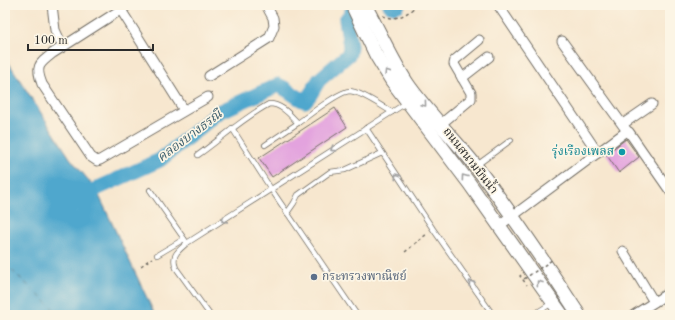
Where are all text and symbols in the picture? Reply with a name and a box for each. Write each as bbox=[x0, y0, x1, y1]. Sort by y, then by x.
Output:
scale bar bbox=[28, 26, 153, 52]
text: 100 m bbox=[34, 35, 68, 47]
one-way arrow bbox=[385, 70, 392, 77]
one-way arrow bbox=[419, 99, 426, 107]
water label: คลองบางธรณี bbox=[155, 106, 226, 164]
street label: ถนนสนามบินน้ำ bbox=[440, 123, 503, 196]
place label: รุ่งเรืองเพลส bbox=[552, 144, 614, 159]
one-way arrow bbox=[330, 145, 337, 152]
marker: รุ่งเรืองเพลส bbox=[617, 147, 627, 157]
one-way arrow bbox=[394, 173, 402, 180]
one-way arrow bbox=[462, 174, 469, 181]
one-way arrow bbox=[221, 215, 228, 222]
place label: กระทรวงพาณิชย์ bbox=[322, 269, 407, 283]
marker: กระทรวงพาณิชย์ bbox=[309, 272, 319, 282]
one-way arrow bbox=[468, 280, 476, 287]
one-way arrow bbox=[537, 281, 544, 288]

